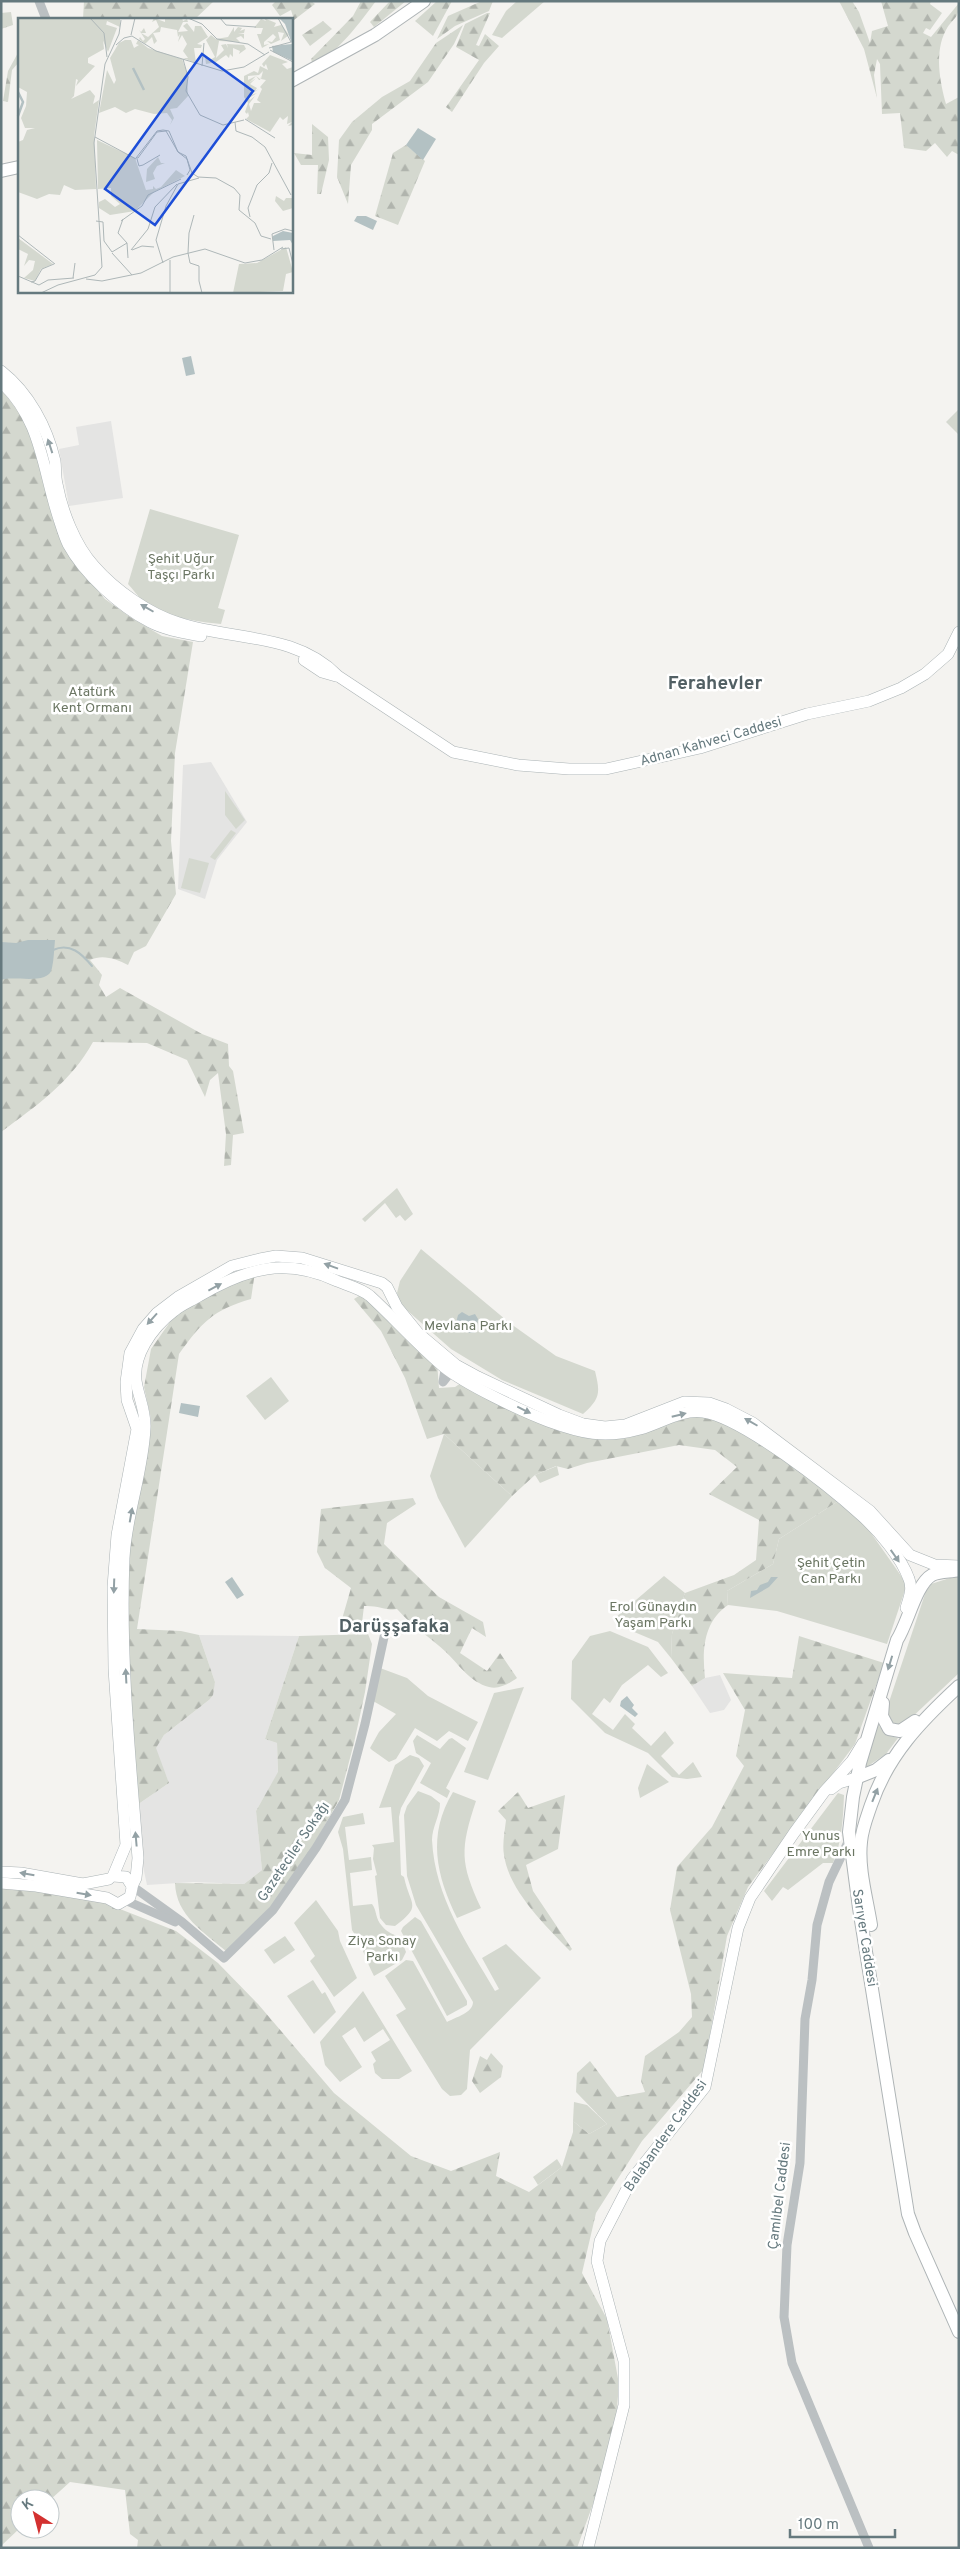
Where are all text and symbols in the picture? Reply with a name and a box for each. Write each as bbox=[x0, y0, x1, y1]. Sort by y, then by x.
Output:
inset map bbox=[18, 18, 292, 292]
one-way arrow bbox=[46, 438, 54, 453]
park label: Şehit Uğur Taşçı Parkı bbox=[147, 551, 215, 584]
one-way arrow bbox=[141, 603, 154, 612]
district label: Ferahevler bbox=[668, 672, 762, 696]
park label: Atatürk Kent Ormanı bbox=[52, 684, 132, 717]
street label: Adnan Kahveci Caddesi bbox=[638, 714, 784, 770]
one-way arrow bbox=[323, 1262, 338, 1269]
one-way arrow bbox=[208, 1283, 222, 1291]
one-way arrow bbox=[147, 1313, 158, 1325]
park label: Mevlana Parkı bbox=[424, 1318, 512, 1335]
one-way arrow bbox=[517, 1406, 531, 1414]
one-way arrow bbox=[671, 1411, 686, 1419]
one-way arrow bbox=[745, 1418, 758, 1427]
one-way arrow bbox=[128, 1506, 136, 1522]
one-way arrow bbox=[890, 1549, 900, 1563]
park label: Şehit Çetin Can Parkı bbox=[797, 1555, 865, 1588]
one-way arrow bbox=[109, 1579, 117, 1595]
park label: Erol Günaydın Yaşam Parkı bbox=[609, 1599, 697, 1632]
district label: Darüşşafaka bbox=[339, 1615, 449, 1639]
one-way arrow bbox=[885, 1655, 893, 1670]
one-way arrow bbox=[121, 1668, 129, 1684]
one-way arrow bbox=[871, 1787, 879, 1802]
street label: Gazeteciler Sokağı bbox=[254, 1799, 334, 1905]
park label: Yunus Emre Parkı bbox=[787, 1828, 855, 1861]
one-way arrow bbox=[132, 1830, 140, 1846]
one-way arrow bbox=[18, 1870, 34, 1878]
street label: Sarıyer Caddesi bbox=[848, 1888, 880, 1988]
one-way arrow bbox=[77, 1890, 93, 1898]
park label: Ziya Sonay Parkı bbox=[347, 1933, 417, 1966]
street label: Balabandere Caddesi bbox=[621, 2077, 711, 2195]
street label: Çamlıbel Caddesi bbox=[765, 2141, 795, 2251]
north arrow bbox=[10, 2489, 60, 2539]
text: K bbox=[19, 2495, 37, 2514]
scale bar bbox=[790, 2506, 895, 2538]
text: 100 m bbox=[798, 2516, 839, 2535]

